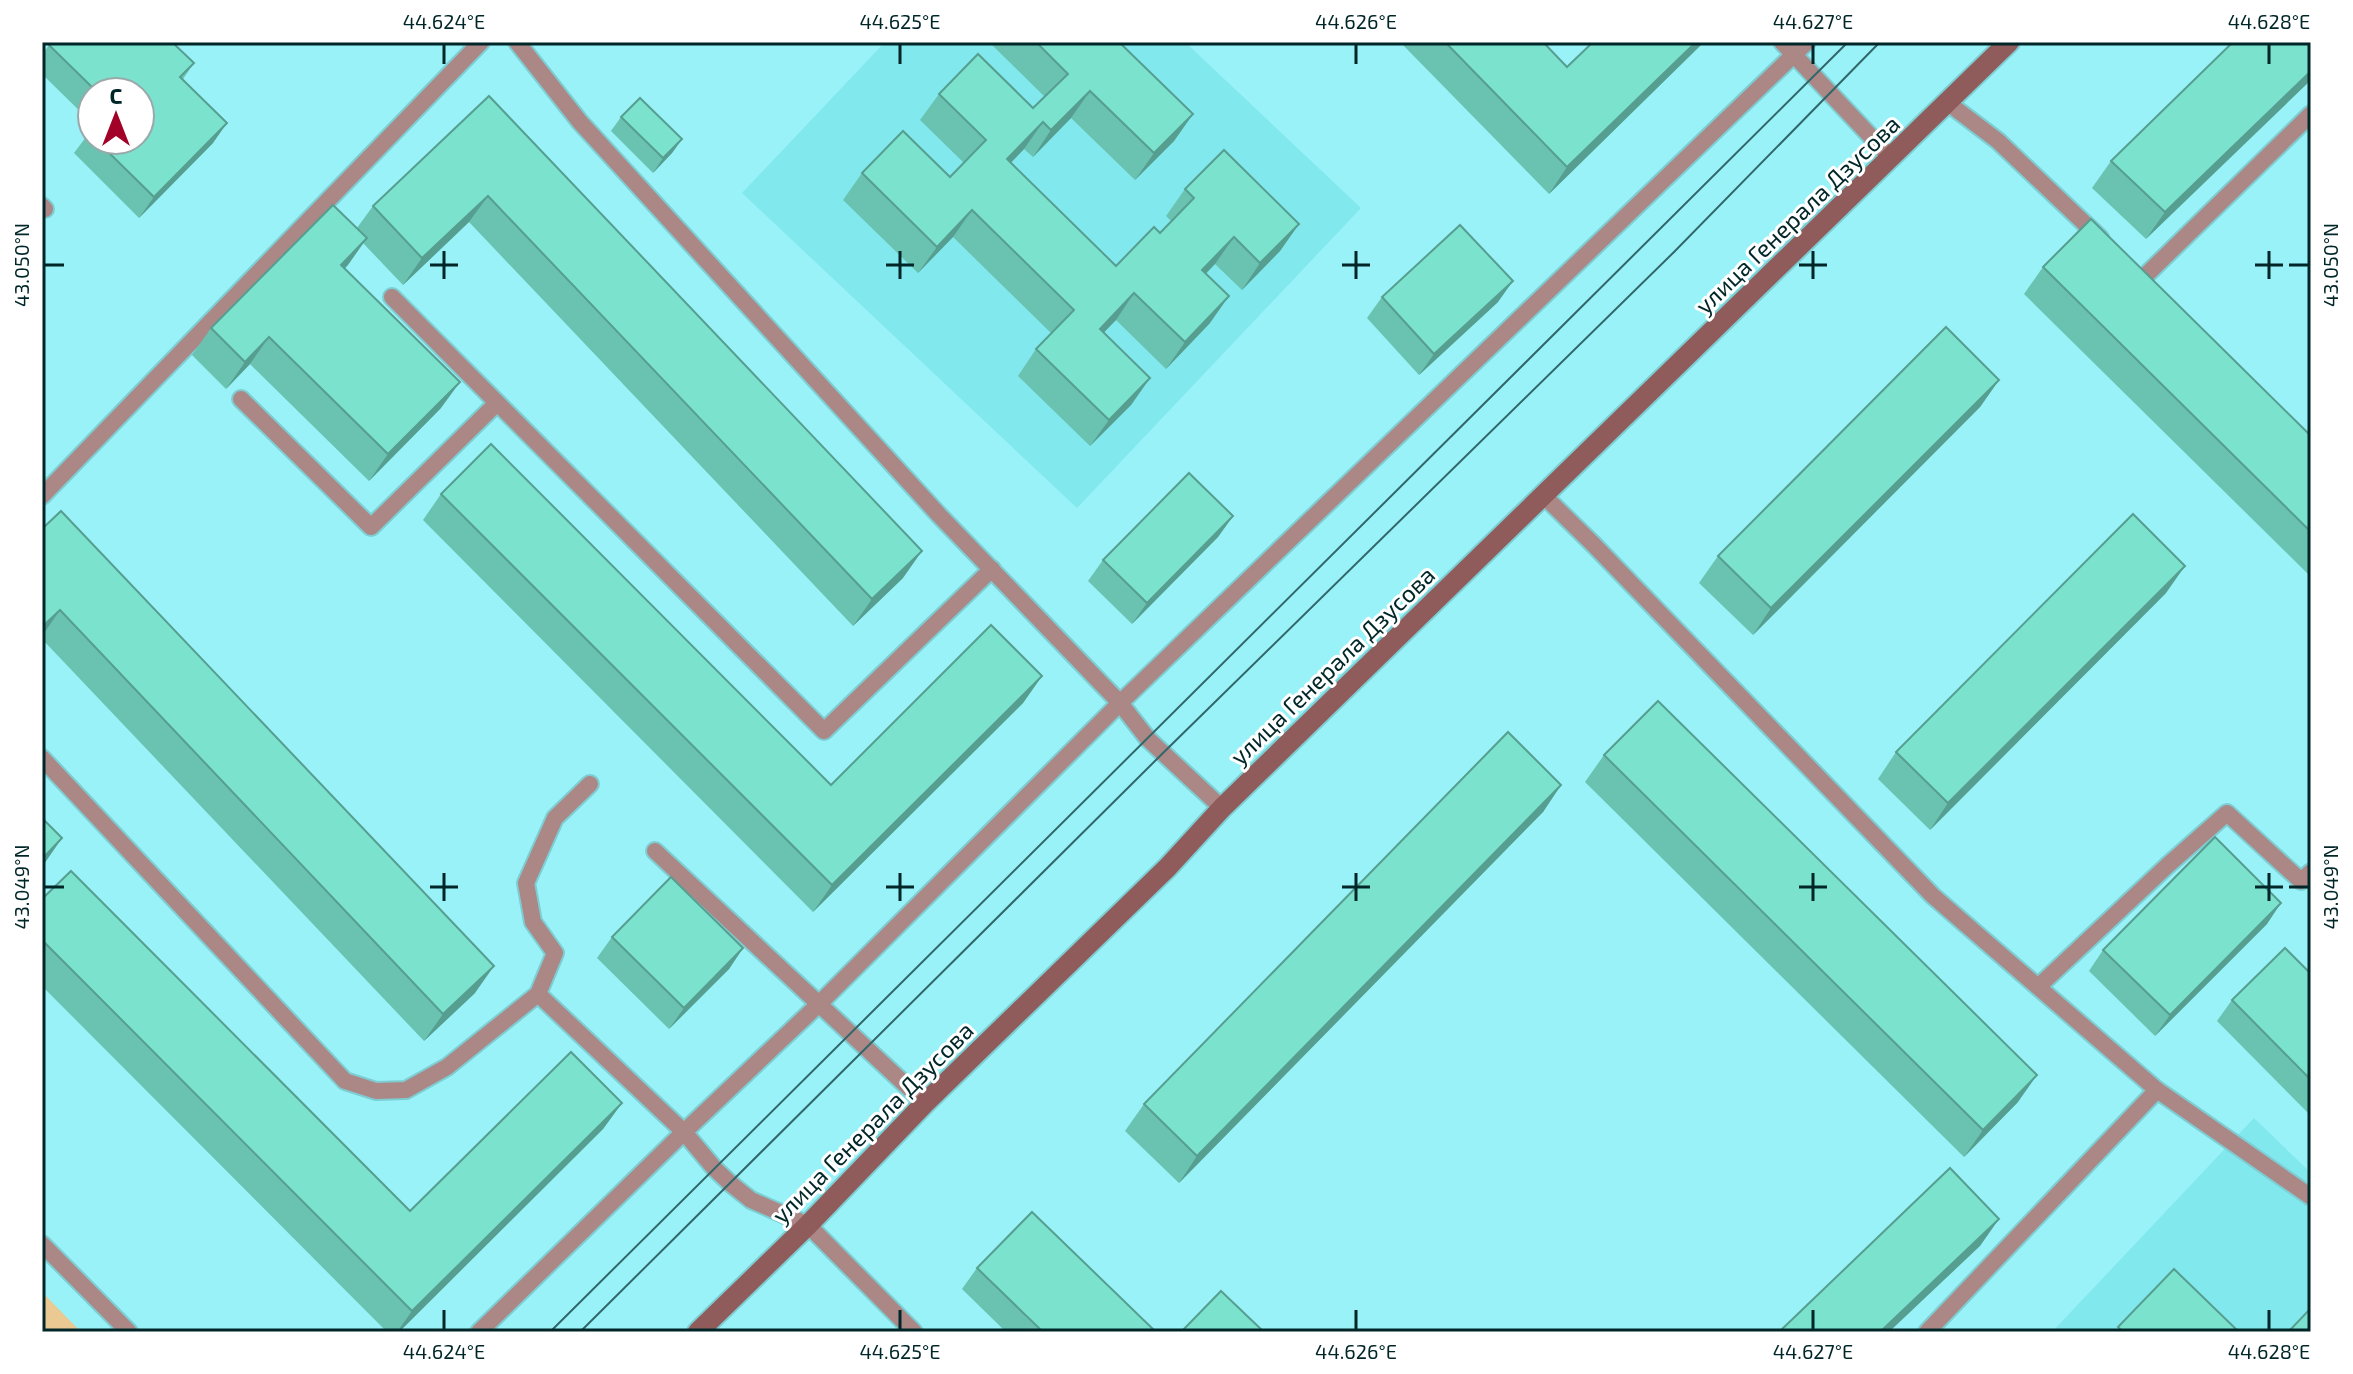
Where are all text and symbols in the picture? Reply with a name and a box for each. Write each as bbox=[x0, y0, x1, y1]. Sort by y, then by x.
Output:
text: 44.624°E bbox=[403, 9, 485, 33]
text: 44.625°E bbox=[859, 9, 941, 33]
text: 44.626°E bbox=[1315, 9, 1397, 33]
text: 44.627°E bbox=[1773, 9, 1853, 33]
text: 44.628°E bbox=[2228, 9, 2310, 33]
north arrow bbox=[76, 76, 156, 156]
text: С bbox=[110, 82, 123, 108]
street label: улица Генерала Дзусова bbox=[1689, 109, 1906, 320]
text: 43.050°N bbox=[9, 223, 33, 307]
text: 43.050°N bbox=[2318, 223, 2342, 307]
street label: улица Генерала Дзусова bbox=[1224, 560, 1441, 771]
text: 43.049°N bbox=[9, 844, 33, 930]
text: 43.049°N bbox=[2318, 844, 2342, 930]
street label: улица Генерала Дзусова bbox=[765, 1015, 980, 1230]
text: 44.624°E bbox=[403, 1339, 485, 1363]
text: 44.625°E bbox=[859, 1339, 941, 1363]
text: 44.626°E bbox=[1315, 1339, 1397, 1363]
text: 44.627°E bbox=[1773, 1339, 1853, 1363]
text: 44.628°E bbox=[2228, 1339, 2310, 1363]

